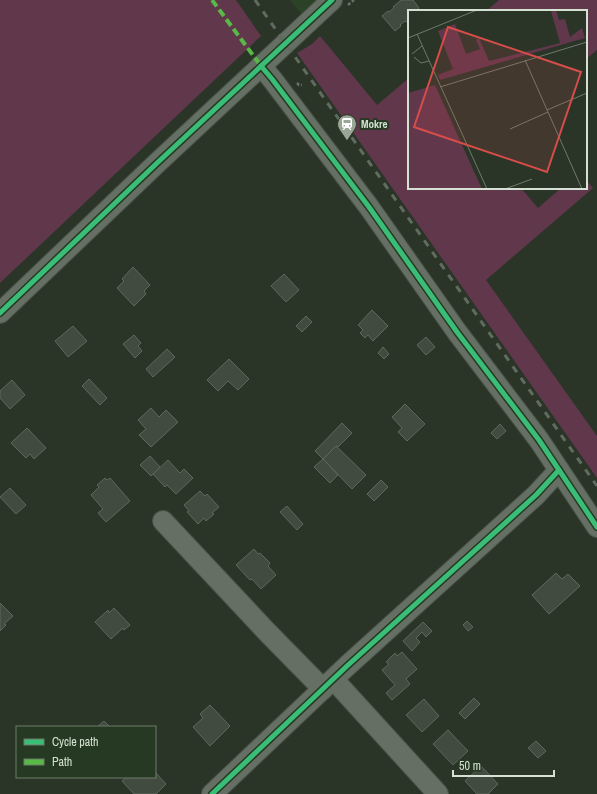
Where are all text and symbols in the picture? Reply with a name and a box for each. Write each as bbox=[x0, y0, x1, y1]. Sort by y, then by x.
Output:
inset map bbox=[408, 10, 587, 189]
station icon: Mokre bbox=[336, 113, 358, 141]
place label: Mokre bbox=[361, 117, 388, 131]
legend bbox=[16, 726, 156, 778]
text: Cycle path bbox=[52, 734, 99, 750]
scale bar bbox=[453, 752, 554, 778]
text: Path bbox=[52, 754, 72, 770]
text: 50 m bbox=[459, 758, 481, 774]

